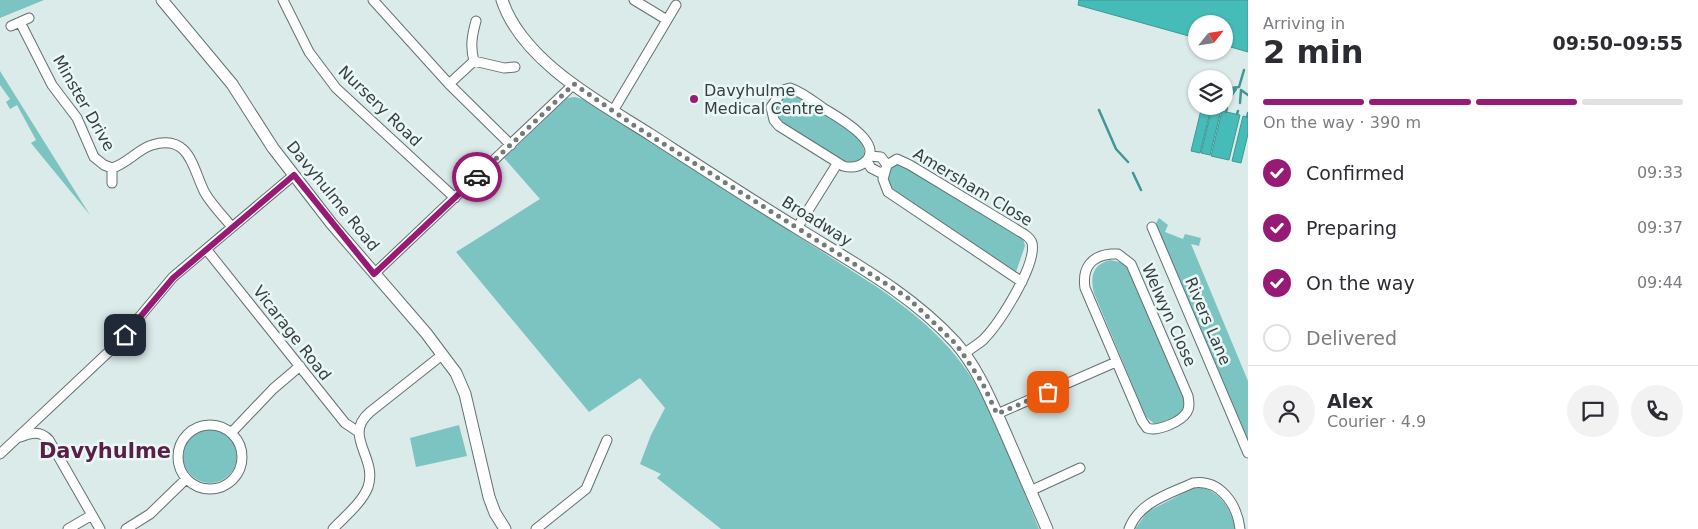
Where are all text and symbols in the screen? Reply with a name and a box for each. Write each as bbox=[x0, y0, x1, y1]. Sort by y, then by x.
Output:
text: Arriving in bbox=[1263, 14, 1345, 33]
north arrow bbox=[1188, 15, 1232, 60]
map controls bbox=[1188, 15, 1233, 115]
text: 09:50–09:55 bbox=[1553, 32, 1683, 54]
text: 2 min bbox=[1263, 33, 1364, 71]
street label: Minster Drive bbox=[49, 52, 119, 154]
street label: Nursery Road bbox=[335, 62, 425, 150]
button: layers bbox=[1188, 70, 1233, 115]
place label: Davyhulme Medical Centre bbox=[704, 81, 824, 118]
marker: Davyhulme Medical Centre bbox=[688, 93, 700, 105]
text: On the way · 390 m bbox=[1263, 113, 1421, 132]
street label: Davyhulme Road bbox=[283, 137, 383, 255]
street label: Amersham Close bbox=[910, 144, 1036, 230]
courier bbox=[452, 152, 502, 202]
icon: check bbox=[1263, 159, 1291, 187]
text: Confirmed bbox=[1306, 162, 1405, 184]
icon: car bbox=[463, 163, 491, 191]
text: 09:33 bbox=[1637, 163, 1683, 182]
street label: Broadway bbox=[778, 192, 856, 250]
icon: check bbox=[1263, 214, 1291, 242]
text: Preparing bbox=[1306, 217, 1397, 239]
text: 09:37 bbox=[1637, 218, 1683, 237]
street label: Welwyn Close bbox=[1138, 261, 1200, 369]
icon: check bbox=[1263, 269, 1291, 297]
text: On the way bbox=[1306, 272, 1415, 294]
text: 09:44 bbox=[1637, 273, 1683, 292]
street label: Rivers Lane bbox=[1181, 274, 1235, 368]
street label: Vicarage Road bbox=[249, 282, 335, 384]
pin bbox=[104, 314, 146, 356]
icon: home bbox=[111, 321, 139, 349]
text: Delivered bbox=[1306, 327, 1397, 349]
pin bbox=[1027, 371, 1069, 413]
icon: bag bbox=[1034, 378, 1062, 406]
button: person bbox=[1263, 385, 1315, 437]
button: chat bbox=[1567, 385, 1619, 437]
button: phone bbox=[1631, 385, 1683, 437]
text: Alex bbox=[1327, 390, 1373, 412]
text: Courier · 4.9 bbox=[1327, 412, 1426, 431]
district label: Davyhulme bbox=[39, 439, 171, 463]

